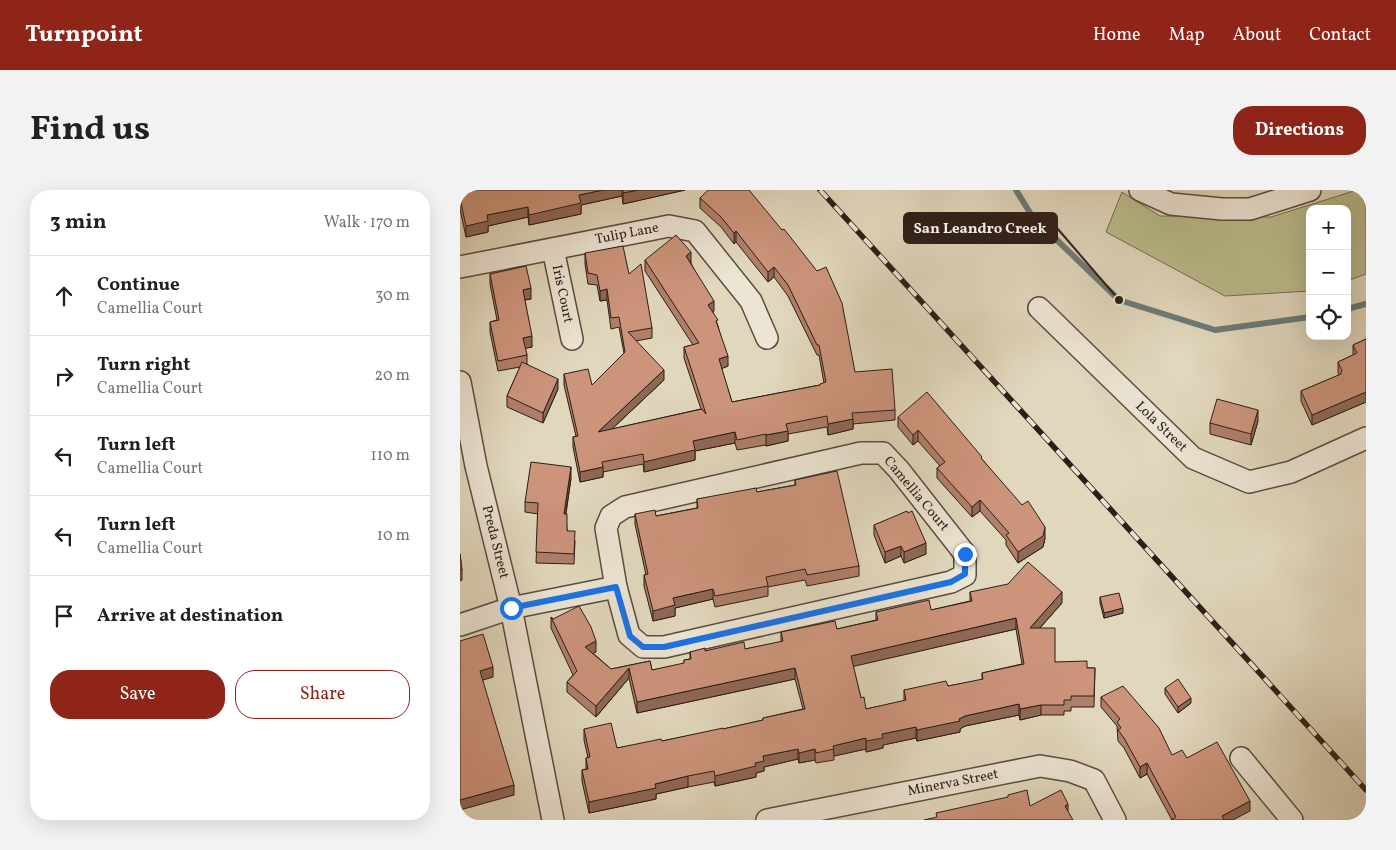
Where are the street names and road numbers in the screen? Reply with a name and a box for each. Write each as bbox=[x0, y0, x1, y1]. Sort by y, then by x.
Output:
street label: Tulip Lane bbox=[594, 218, 661, 249]
street label: Iris Court bbox=[547, 263, 577, 325]
street label: Lola Street bbox=[1131, 397, 1191, 457]
street label: Camellia Court bbox=[879, 452, 953, 536]
street label: Preda Street bbox=[477, 503, 513, 581]
street label: Minerva Street bbox=[906, 765, 1000, 801]

